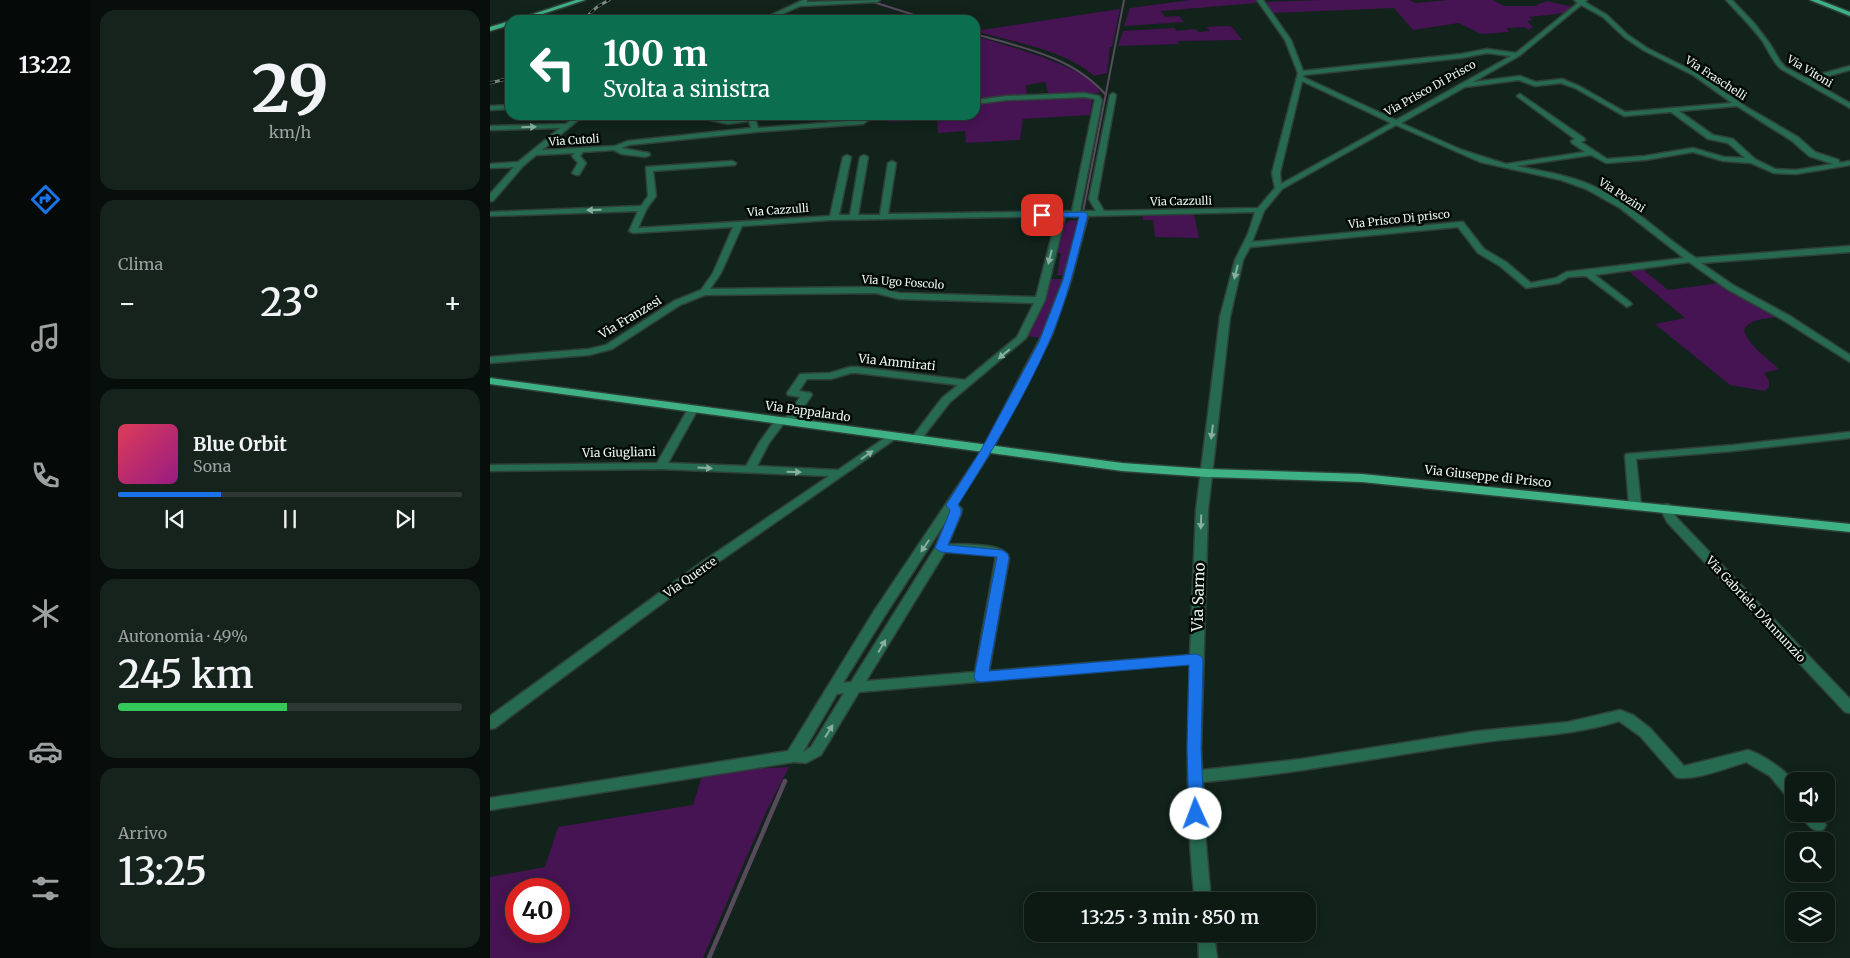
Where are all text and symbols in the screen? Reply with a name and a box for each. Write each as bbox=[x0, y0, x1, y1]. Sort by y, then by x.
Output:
text: 100 m bbox=[603, 32, 708, 76]
icon: left bbox=[520, 35, 585, 100]
text: 29 bbox=[251, 48, 329, 130]
text: 13:22 bbox=[19, 51, 71, 79]
street label: Via Vitoni bbox=[1784, 51, 1836, 90]
street label: Via Fraschelli bbox=[1682, 52, 1750, 103]
street label: Via Prisco Di Prisco bbox=[1381, 57, 1479, 119]
text: Svolta a sinistra bbox=[603, 75, 770, 103]
text: km/h bbox=[269, 122, 311, 142]
one-way arrow bbox=[521, 123, 537, 131]
street label: Via Cutoli bbox=[547, 131, 600, 149]
street label: Via Pozini bbox=[1595, 174, 1648, 216]
icon: directions bbox=[28, 182, 63, 217]
street label: Via Cazzulli bbox=[1149, 193, 1212, 209]
pin bbox=[1021, 194, 1063, 236]
street label: Via Cazzulli bbox=[746, 201, 810, 219]
icon: arrive bbox=[1028, 201, 1056, 229]
one-way arrow bbox=[586, 206, 602, 214]
street label: Via Prisco Di prisco bbox=[1347, 207, 1451, 231]
one-way arrow bbox=[1046, 250, 1054, 265]
text: Clima bbox=[118, 254, 163, 274]
one-way arrow bbox=[1232, 264, 1240, 279]
street label: Via Ugo Foscolo bbox=[860, 272, 945, 292]
text: 23° bbox=[260, 279, 320, 326]
text: − bbox=[118, 285, 137, 321]
text: + bbox=[443, 285, 462, 321]
street label: Via Franzesi bbox=[595, 292, 664, 342]
icon: music bbox=[28, 320, 63, 355]
one-way arrow bbox=[998, 348, 1011, 359]
street label: Via Ammirati bbox=[857, 350, 936, 374]
street label: Via Pappalardo bbox=[763, 397, 852, 424]
one-way arrow bbox=[1207, 425, 1215, 441]
text: Blue Orbit bbox=[193, 432, 287, 456]
street label: Via Giugliani bbox=[581, 444, 656, 460]
one-way arrow bbox=[860, 450, 874, 460]
text: Sona bbox=[193, 456, 231, 476]
icon: phone bbox=[28, 458, 63, 493]
street label: Via Giuseppe di Prisco bbox=[1423, 462, 1552, 490]
one-way arrow bbox=[697, 464, 713, 472]
one-way arrow bbox=[787, 468, 803, 476]
icon: previous bbox=[161, 505, 189, 533]
icon: pause bbox=[276, 505, 304, 533]
icon: next bbox=[391, 505, 419, 533]
one-way arrow bbox=[1197, 514, 1205, 530]
one-way arrow bbox=[920, 539, 930, 552]
street label: Via Gabriele D'Annunzio bbox=[1702, 552, 1809, 665]
street label: Via Querce bbox=[660, 553, 719, 601]
street label: Via Sarno bbox=[1187, 562, 1209, 633]
icon: climate bbox=[28, 596, 63, 631]
text: Autonomia · 49% bbox=[118, 626, 248, 646]
one-way arrow bbox=[877, 639, 886, 652]
text: 245 km bbox=[118, 651, 254, 698]
one-way arrow bbox=[824, 725, 834, 738]
icon: car bbox=[28, 734, 63, 769]
map controls bbox=[1785, 772, 1835, 942]
button: sound bbox=[1785, 772, 1835, 822]
position arrow bbox=[1169, 787, 1221, 839]
text: Arrivo bbox=[118, 823, 167, 843]
button: search bbox=[1785, 832, 1835, 882]
text: 13:25 bbox=[118, 848, 207, 895]
icon: filters bbox=[28, 871, 63, 906]
speed limit sign: 40 bbox=[505, 878, 570, 943]
button: layers bbox=[1785, 892, 1835, 942]
text: 13:25 · 3 min · 850 m bbox=[1081, 905, 1259, 929]

